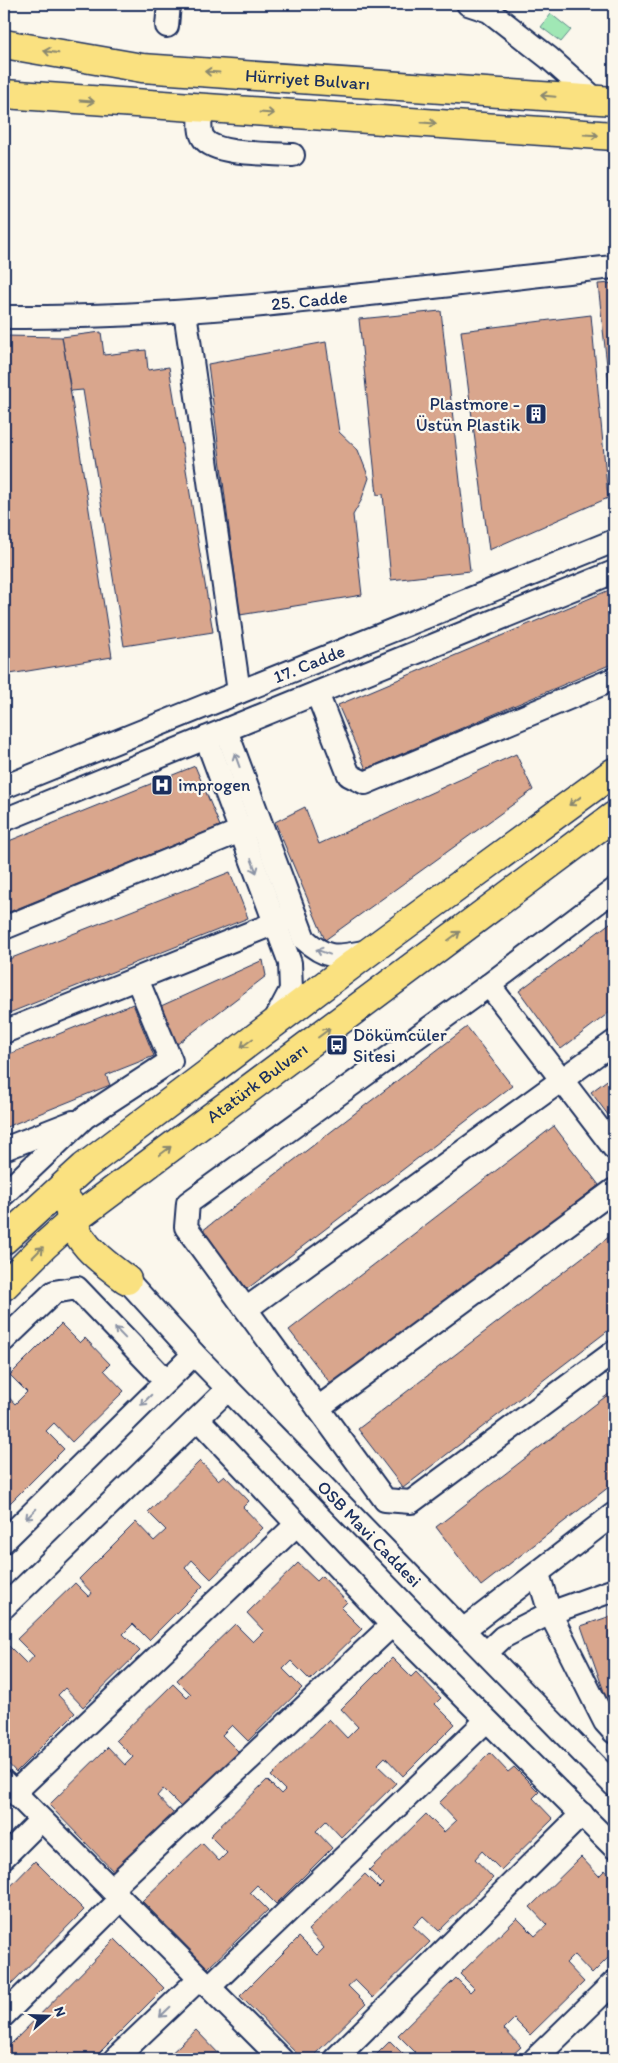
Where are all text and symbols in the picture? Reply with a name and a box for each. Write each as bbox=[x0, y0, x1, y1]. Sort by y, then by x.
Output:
one-way arrow bbox=[43, 47, 59, 57]
street label: Hürriyet Bulvarı bbox=[244, 64, 371, 95]
one-way arrow bbox=[204, 68, 220, 77]
one-way arrow bbox=[540, 92, 556, 101]
one-way arrow bbox=[79, 96, 95, 105]
one-way arrow bbox=[259, 108, 275, 117]
one-way arrow bbox=[421, 119, 437, 128]
one-way arrow bbox=[583, 130, 599, 139]
street label: 25. Cadde bbox=[270, 286, 349, 315]
place label: Plastmore - Üstün Plastik bbox=[416, 393, 521, 436]
building icon: Plastmore - Üstün Plastik bbox=[524, 402, 548, 426]
street label: 17. Cadde bbox=[270, 640, 348, 688]
one-way arrow bbox=[232, 753, 241, 768]
hospital icon: improgen bbox=[150, 773, 174, 797]
place label: improgen bbox=[178, 774, 251, 796]
one-way arrow bbox=[569, 795, 582, 806]
one-way arrow bbox=[250, 857, 259, 873]
one-way arrow bbox=[447, 931, 461, 941]
one-way arrow bbox=[316, 947, 331, 956]
place label: Dökümcüler Sitesi bbox=[353, 1024, 447, 1067]
one-way arrow bbox=[317, 1028, 331, 1038]
bus stop icon: Dökümcüler Sitesi bbox=[325, 1033, 349, 1057]
street label: Atatürk Bulvarı bbox=[202, 1038, 312, 1128]
one-way arrow bbox=[240, 1038, 254, 1048]
one-way arrow bbox=[158, 1146, 172, 1156]
one-way arrow bbox=[32, 1245, 44, 1258]
one-way arrow bbox=[114, 1327, 126, 1339]
one-way arrow bbox=[140, 1394, 153, 1406]
street label: OSB Mavi Caddesi bbox=[312, 1476, 426, 1592]
one-way arrow bbox=[24, 1508, 37, 1520]
north arrow bbox=[22, 1990, 72, 2040]
text: N bbox=[50, 2004, 69, 2019]
one-way arrow bbox=[158, 2006, 171, 2018]

